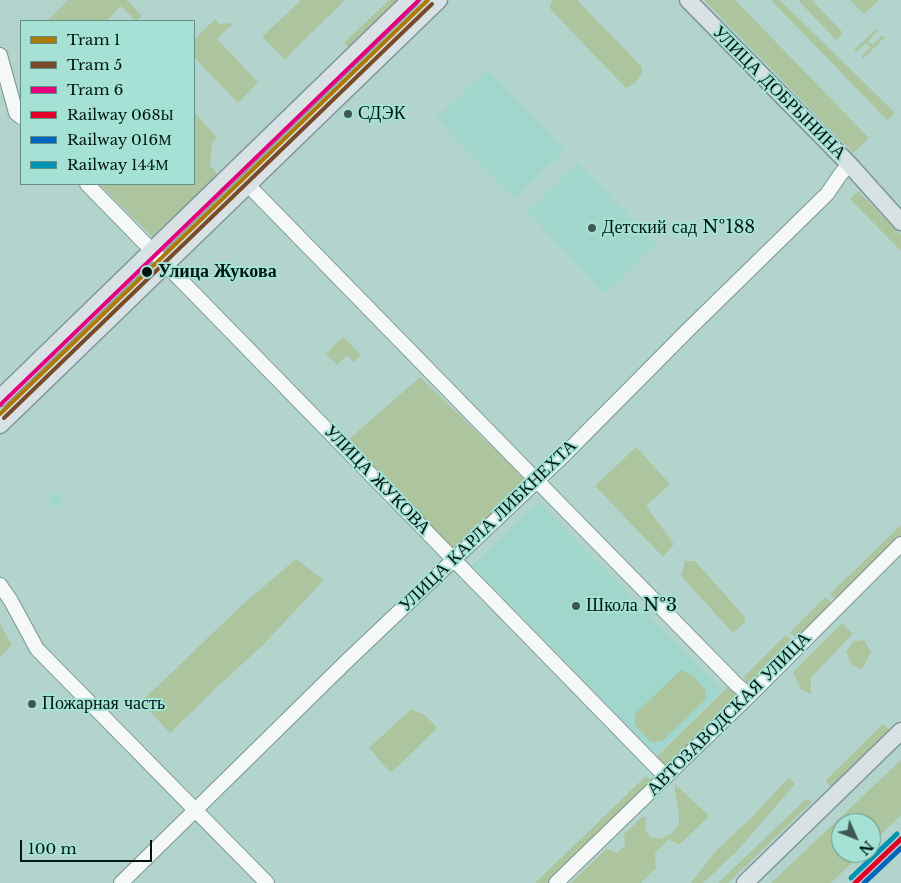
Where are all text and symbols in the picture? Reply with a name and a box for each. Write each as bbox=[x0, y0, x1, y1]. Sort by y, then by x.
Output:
legend bbox=[20, 20, 195, 185]
street label: УЛИЦА ДОБРЫНИНА bbox=[708, 22, 850, 164]
text: Tram 1 bbox=[67, 30, 121, 49]
text: Tram 5 bbox=[67, 55, 122, 74]
text: Tram 6 bbox=[67, 80, 123, 99]
place label: СДЭК bbox=[358, 103, 406, 125]
text: Railway 068Ы bbox=[67, 105, 174, 124]
marker: СДЭК bbox=[342, 108, 354, 120]
text: Railway 016М bbox=[67, 130, 171, 149]
text: Railway 144М bbox=[67, 155, 169, 174]
place label: Детский сад №188 bbox=[602, 217, 755, 239]
marker: Детский сад №188 bbox=[586, 222, 598, 234]
place label: Улица Жукова bbox=[158, 261, 277, 283]
marker: Улица Жукова bbox=[140, 265, 154, 279]
street label: УЛИЦА ЖУКОВА bbox=[319, 421, 435, 539]
street label: УЛИЦА КАРЛА ЛИБКНЕХТА bbox=[395, 435, 581, 617]
place label: Школа №3 bbox=[586, 595, 677, 617]
marker: Школа №3 bbox=[570, 600, 582, 612]
street label: АВТОЗАВОДСКАЯ УЛИЦА bbox=[643, 628, 815, 800]
place label: Пожарная часть bbox=[42, 693, 165, 715]
marker: Пожарная часть bbox=[26, 698, 38, 710]
north arrow bbox=[831, 813, 881, 863]
scale bar bbox=[22, 830, 155, 862]
text: N bbox=[855, 837, 877, 859]
text: 100 m bbox=[28, 839, 77, 858]

